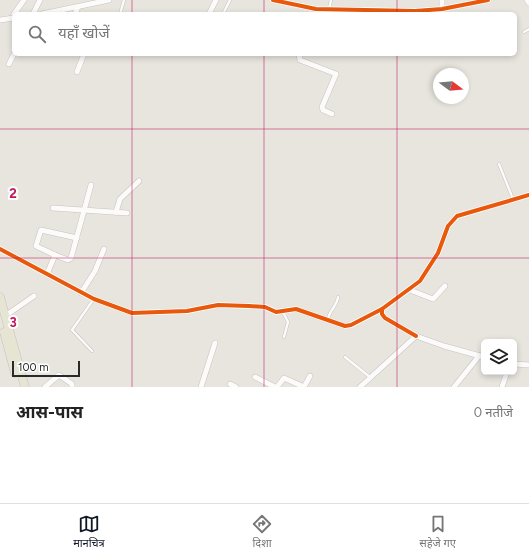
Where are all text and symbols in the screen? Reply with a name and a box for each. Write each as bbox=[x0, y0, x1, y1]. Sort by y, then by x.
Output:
search box bbox=[12, 12, 517, 56]
icon: search bbox=[26, 23, 48, 45]
text: यहाँ खोजें bbox=[58, 24, 110, 42]
north arrow bbox=[433, 68, 469, 104]
text: 2 bbox=[9, 186, 17, 201]
text: 3 bbox=[9, 315, 17, 330]
map controls bbox=[481, 339, 517, 375]
button: layers bbox=[481, 339, 517, 375]
scale bar bbox=[12, 359, 80, 378]
text: 100 m bbox=[18, 361, 49, 374]
text: आस-पास bbox=[16, 402, 83, 422]
text: 0 नतीजे bbox=[474, 405, 513, 420]
tab: मानचित्र bbox=[73, 513, 105, 551]
tab: दिशा bbox=[251, 513, 273, 551]
tab: सहेजे गए bbox=[419, 513, 456, 551]

